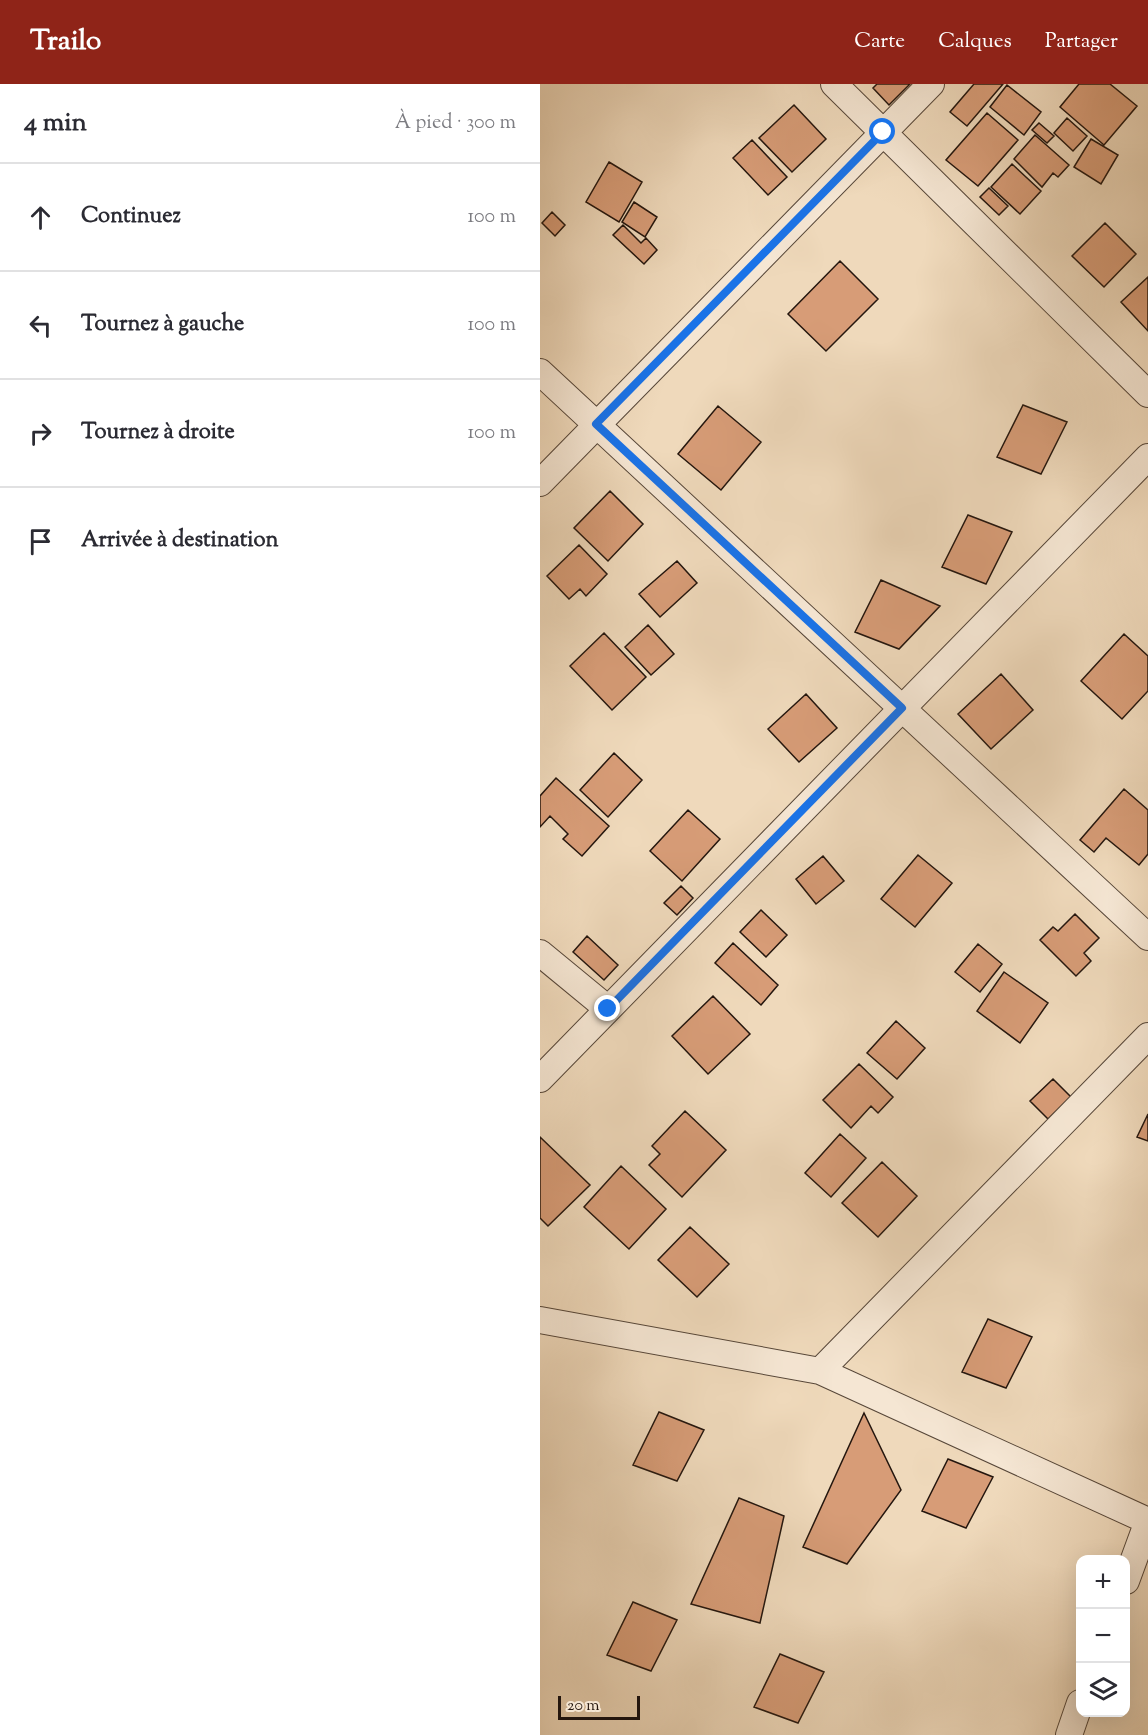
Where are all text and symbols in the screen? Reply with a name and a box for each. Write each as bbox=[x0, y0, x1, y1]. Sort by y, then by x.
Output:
text: Trailo bbox=[30, 22, 101, 62]
text: Carte bbox=[854, 27, 905, 57]
text: Calques bbox=[938, 27, 1012, 57]
text: Partager bbox=[1045, 27, 1118, 57]
text: 4 min bbox=[24, 105, 87, 142]
text: À pied · 300 m bbox=[395, 109, 516, 138]
route start bbox=[869, 118, 895, 144]
icon: ahead bbox=[24, 201, 57, 234]
text: Continuez bbox=[81, 201, 181, 233]
text: 100 m bbox=[467, 203, 516, 232]
icon: left bbox=[24, 309, 57, 342]
text: Tournez à gauche bbox=[81, 309, 244, 341]
text: 100 m bbox=[467, 311, 516, 340]
icon: right bbox=[24, 417, 57, 450]
text: Tournez à droite bbox=[81, 417, 235, 449]
text: 100 m bbox=[467, 419, 516, 448]
icon: arrive bbox=[24, 525, 57, 558]
text: Arrivée à destination bbox=[81, 525, 278, 557]
route end bbox=[594, 995, 620, 1021]
map controls bbox=[1076, 1555, 1130, 1717]
button: + bbox=[1076, 1555, 1130, 1609]
button: − bbox=[1076, 1609, 1130, 1663]
button: layers bbox=[1076, 1663, 1130, 1717]
scale bar bbox=[558, 1693, 640, 1720]
text: 20 m bbox=[567, 1695, 600, 1718]

